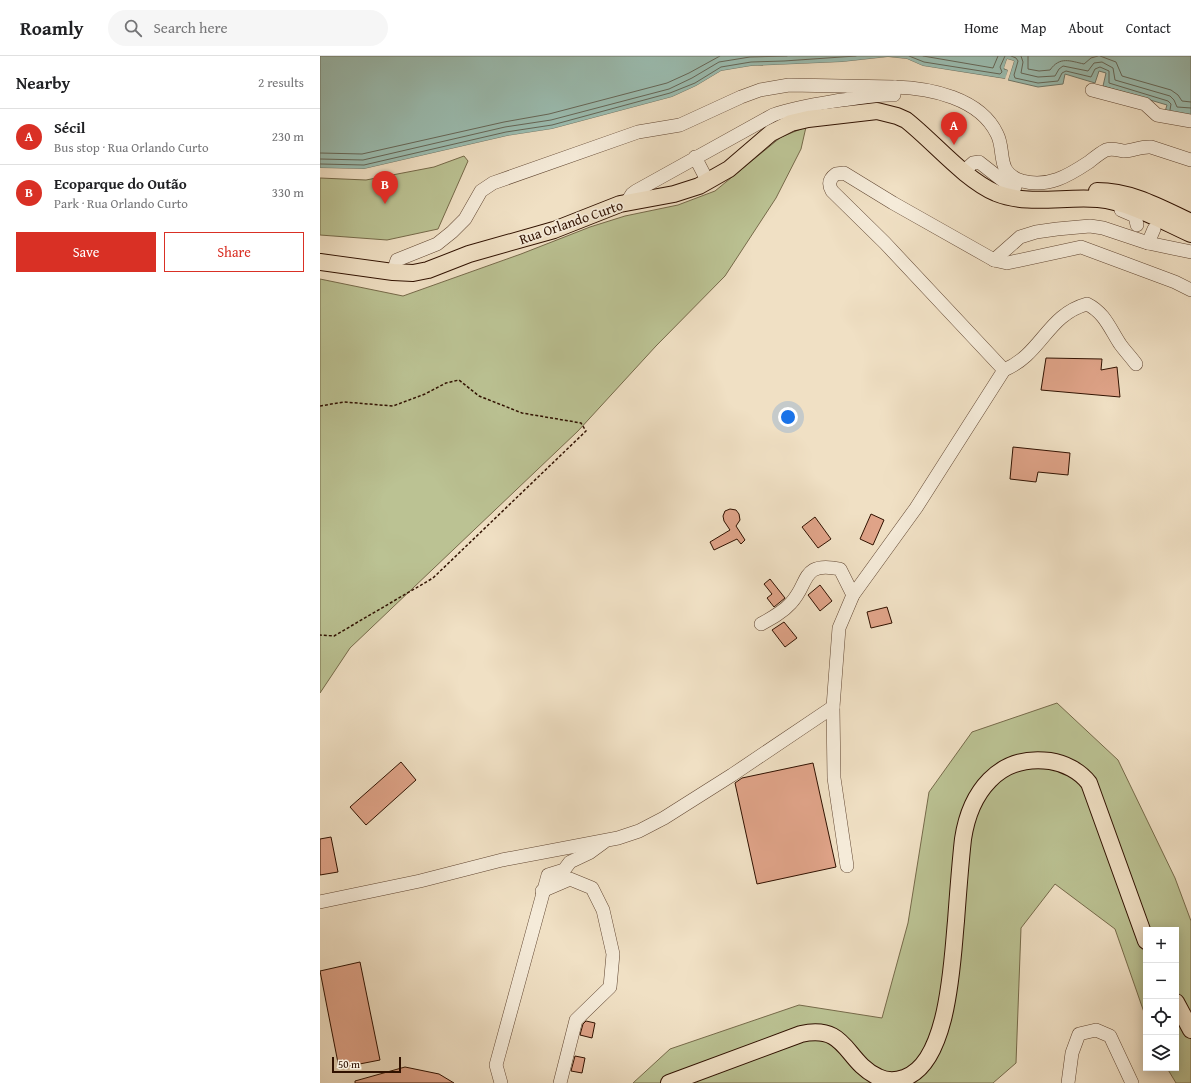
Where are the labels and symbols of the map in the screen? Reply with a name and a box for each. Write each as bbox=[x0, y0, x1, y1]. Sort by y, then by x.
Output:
pin: A bbox=[941, 112, 967, 145]
pin: B bbox=[372, 171, 398, 204]
street label: Rua Orlando Curto bbox=[516, 195, 626, 249]
your location bbox=[778, 407, 798, 427]
scale bar bbox=[332, 1055, 401, 1074]

